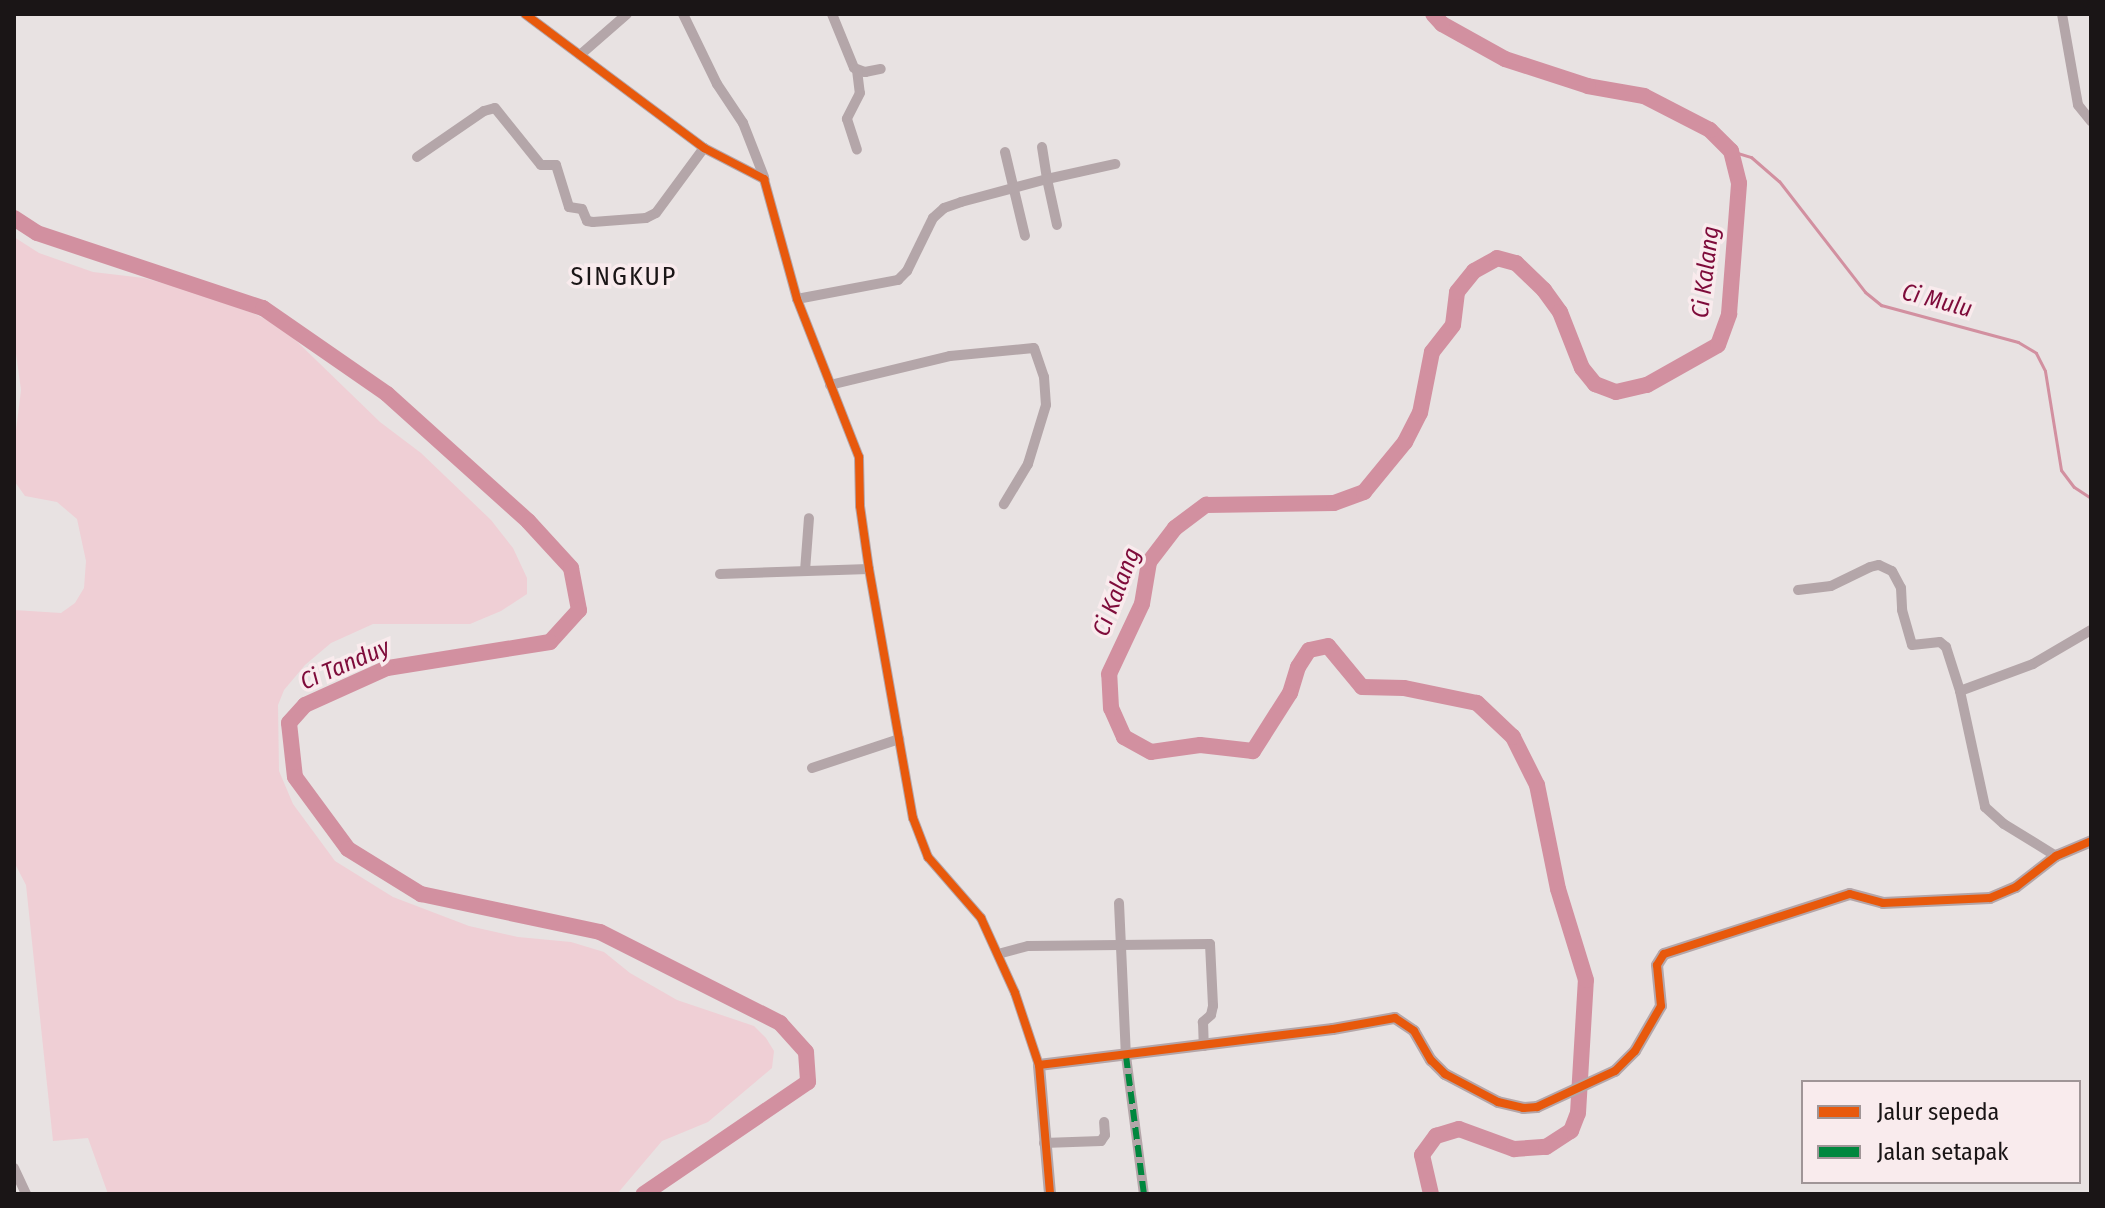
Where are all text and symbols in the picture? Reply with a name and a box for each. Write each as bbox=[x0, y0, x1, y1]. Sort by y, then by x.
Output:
water label: Ci Kalang bbox=[1686, 224, 1726, 320]
district label: SINGKUP bbox=[571, 261, 677, 293]
water label: Ci Mulu bbox=[1899, 278, 1975, 324]
water label: Ci Kalang bbox=[1087, 544, 1147, 640]
water label: Ci Tanduy bbox=[296, 633, 394, 697]
legend bbox=[1801, 1080, 2081, 1184]
text: Jalur sepeda bbox=[1877, 1098, 1999, 1126]
text: Jalan setapak bbox=[1877, 1138, 2008, 1166]

